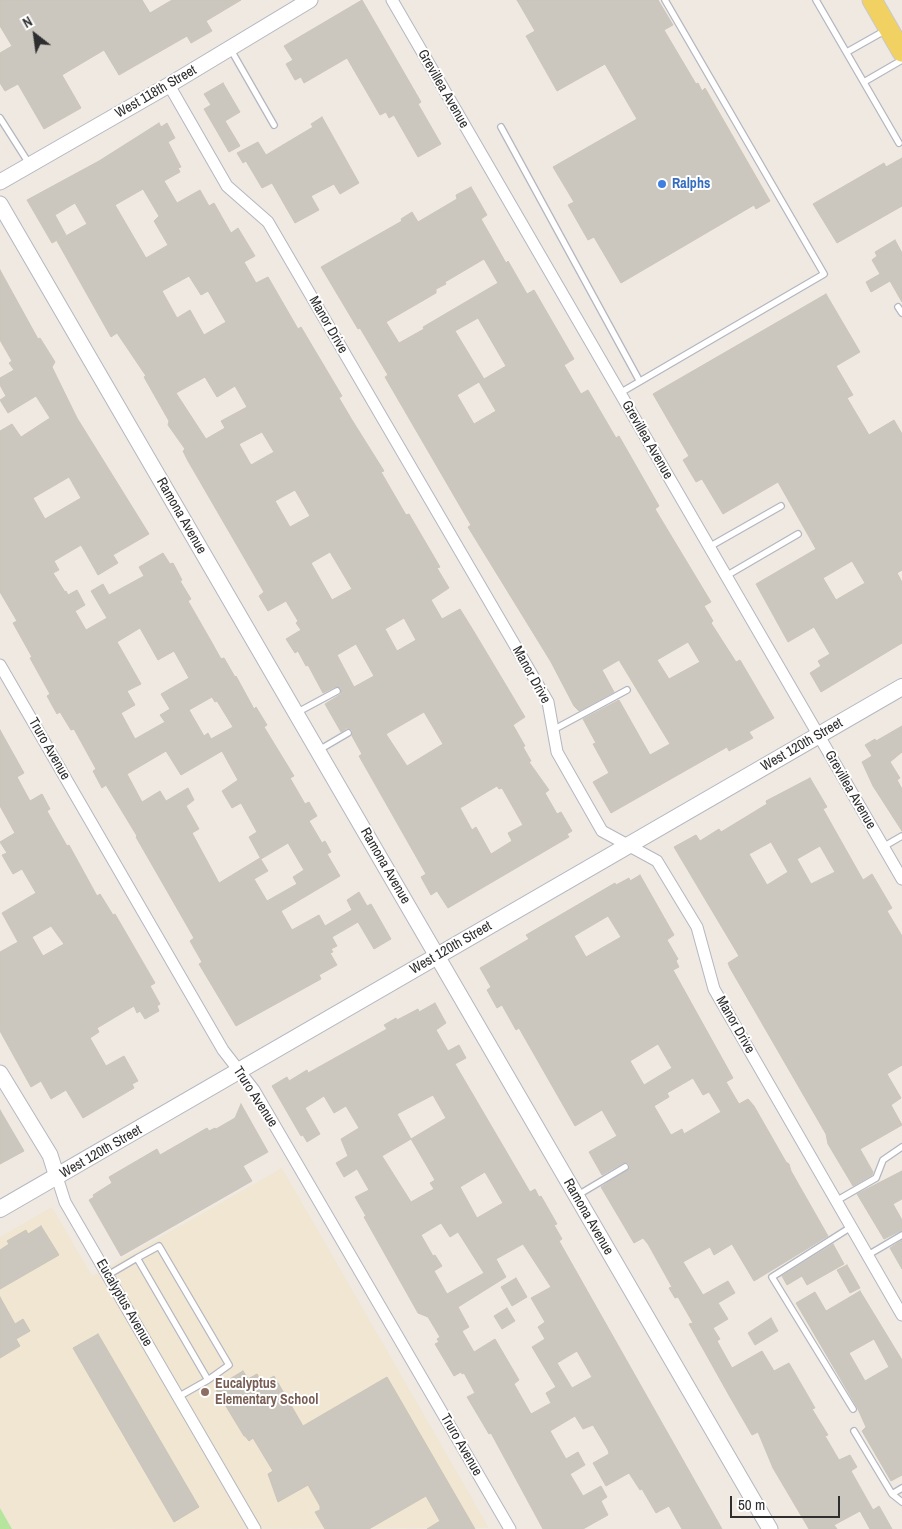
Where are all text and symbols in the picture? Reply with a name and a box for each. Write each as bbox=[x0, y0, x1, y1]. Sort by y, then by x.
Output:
north arrow bbox=[10, 10, 60, 60]
text: N bbox=[19, 12, 36, 32]
street label: Grevillea Avenue bbox=[414, 47, 472, 131]
street label: West 118th Street bbox=[112, 62, 200, 122]
place label: Ralphs bbox=[672, 176, 710, 192]
marker: Ralphs bbox=[656, 178, 668, 190]
street label: Manor Drive bbox=[305, 293, 351, 357]
street label: Grevillea Avenue bbox=[618, 398, 676, 482]
street label: Ramona Avenue bbox=[152, 475, 210, 557]
street label: Manor Drive bbox=[508, 643, 554, 707]
street label: Truro Avenue bbox=[24, 715, 74, 783]
street label: West 120th Street bbox=[758, 715, 846, 775]
street label: Grevillea Avenue bbox=[821, 748, 879, 832]
street label: Ramona Avenue bbox=[356, 825, 414, 907]
street label: West 120th Street bbox=[407, 918, 495, 978]
street label: Manor Drive bbox=[712, 993, 758, 1057]
street label: Truro Avenue bbox=[229, 1064, 281, 1130]
street label: West 120th Street bbox=[57, 1122, 145, 1182]
street label: Ramona Avenue bbox=[559, 1176, 617, 1258]
street label: Eucalyptus Avenue bbox=[92, 1256, 156, 1350]
place label: Eucalyptus Elementary School bbox=[215, 1376, 318, 1408]
marker: Eucalyptus Elementary School bbox=[199, 1386, 211, 1398]
street label: Truro Avenue bbox=[436, 1411, 486, 1479]
scale bar bbox=[732, 1486, 842, 1518]
text: 50 m bbox=[738, 1494, 765, 1515]

